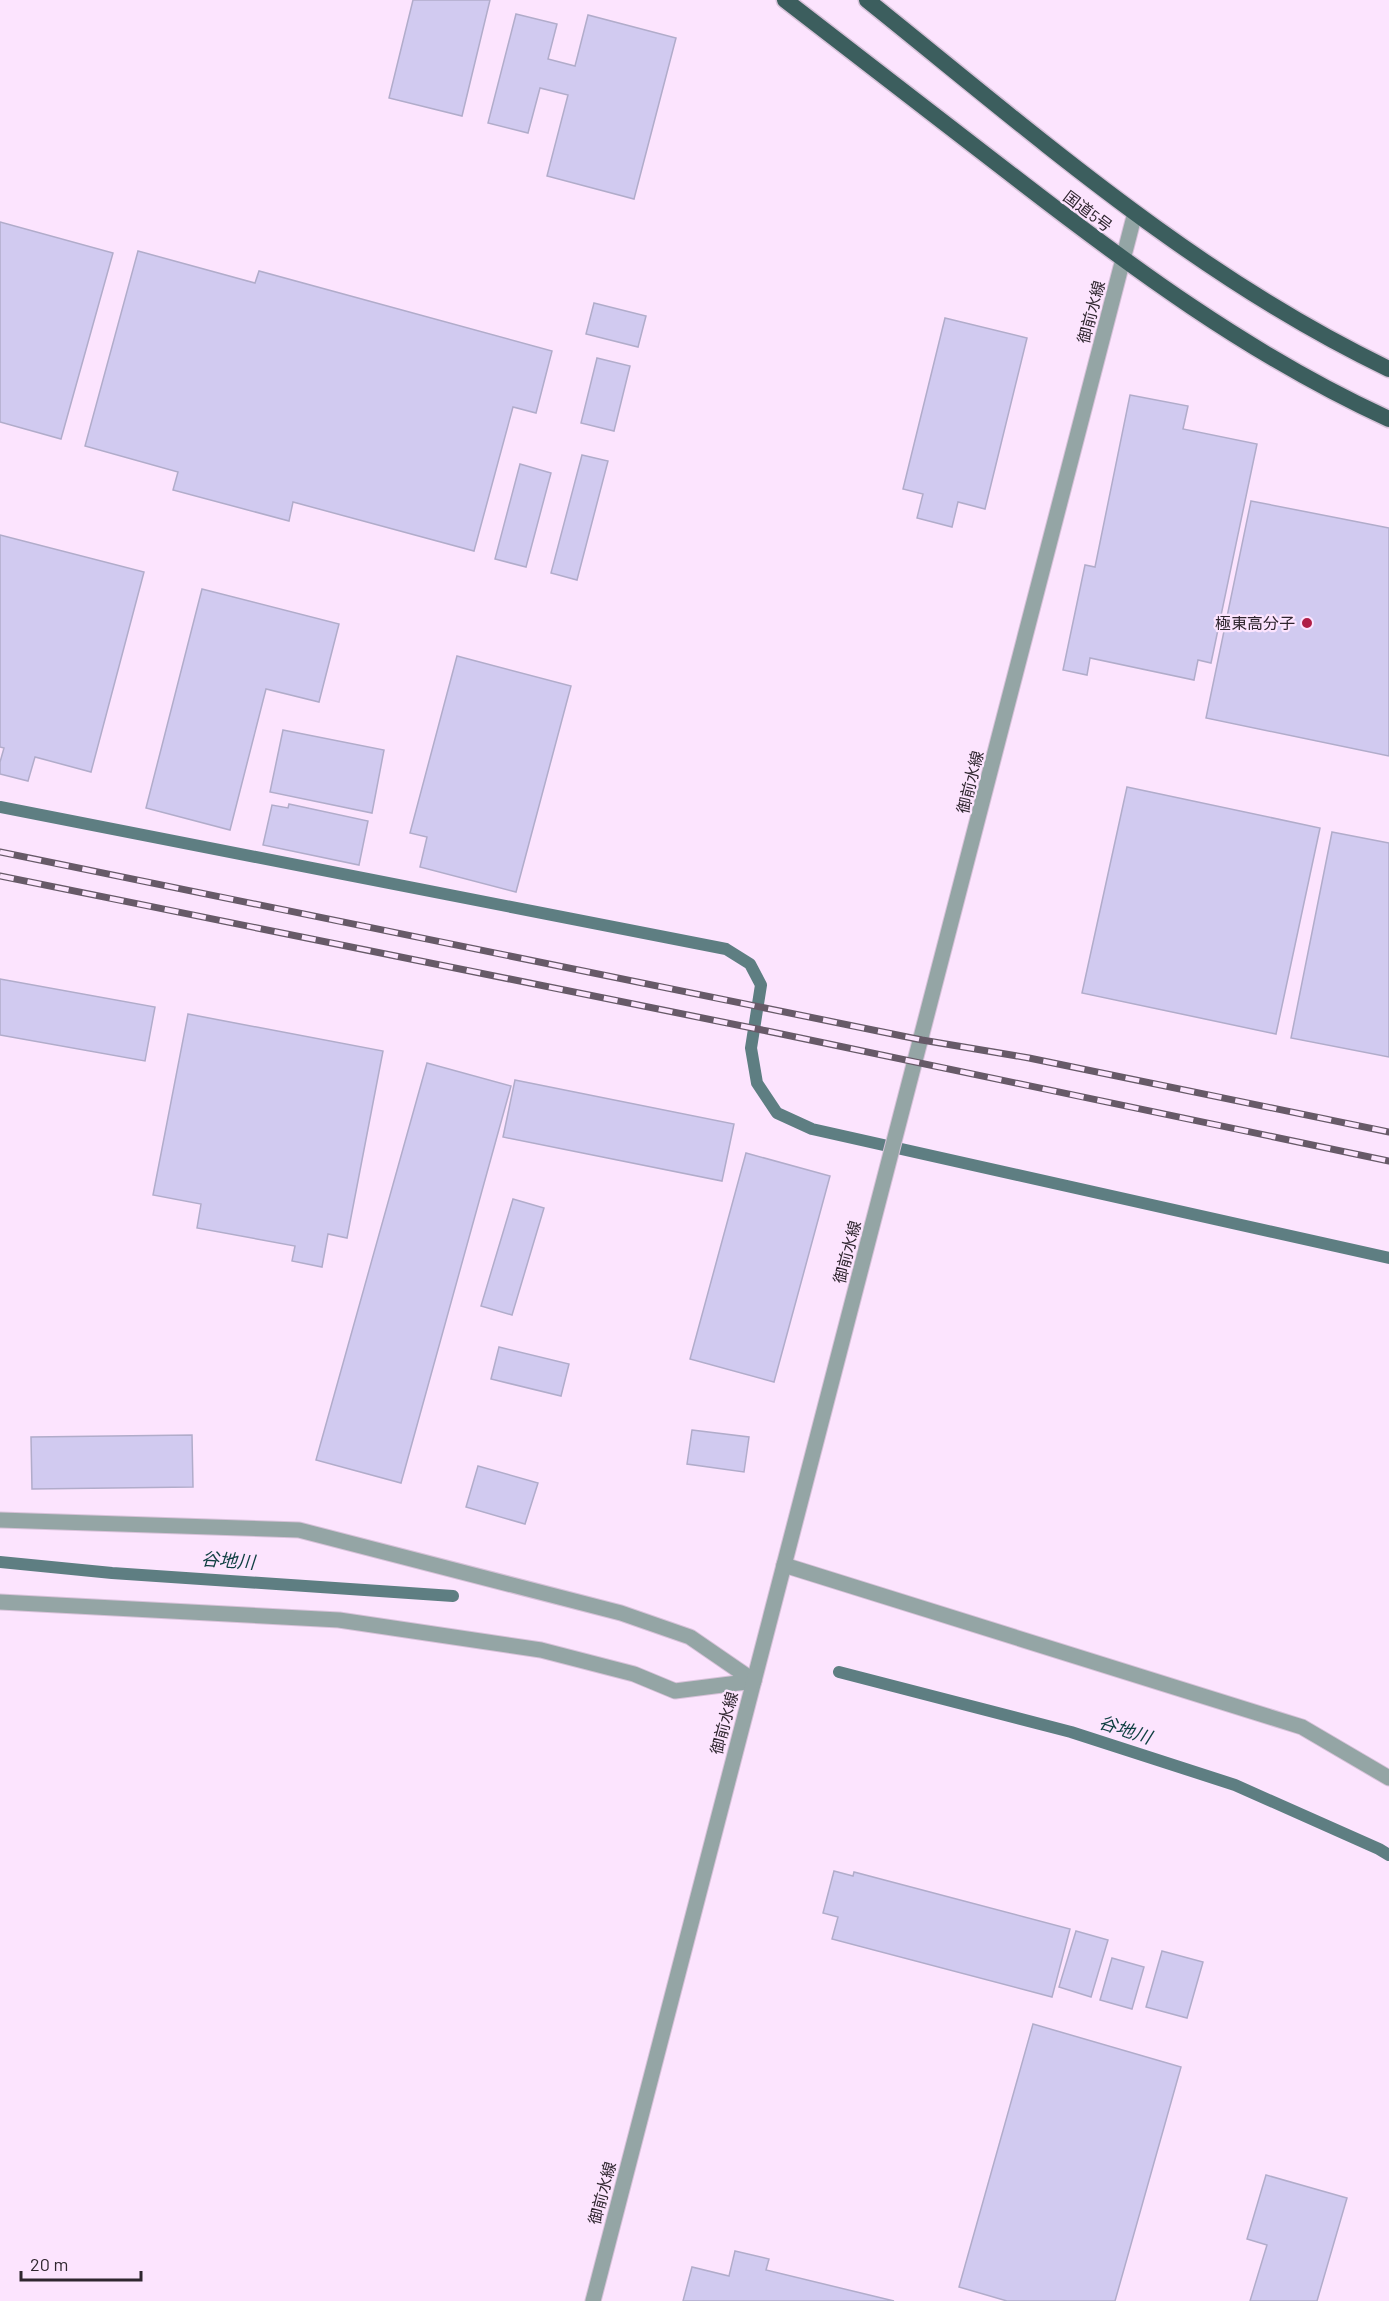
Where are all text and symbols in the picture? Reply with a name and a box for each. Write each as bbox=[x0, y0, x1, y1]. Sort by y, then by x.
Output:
street label: 国道5号 bbox=[1060, 186, 1116, 235]
street label: 御前水線 bbox=[1073, 278, 1108, 345]
place label: 極東高分子 bbox=[1215, 613, 1295, 632]
marker: 極東高分子 bbox=[1300, 616, 1314, 630]
street label: 御前水線 bbox=[953, 749, 986, 815]
street label: 御前水線 bbox=[829, 1218, 864, 1285]
water label: 谷地川 bbox=[200, 1547, 258, 1573]
street label: 御前水線 bbox=[706, 1689, 741, 1756]
water label: 谷地川 bbox=[1096, 1710, 1156, 1748]
street label: 御前水線 bbox=[584, 2159, 619, 2226]
scale bar bbox=[21, 2244, 141, 2282]
text: 20 m bbox=[30, 2253, 68, 2275]

